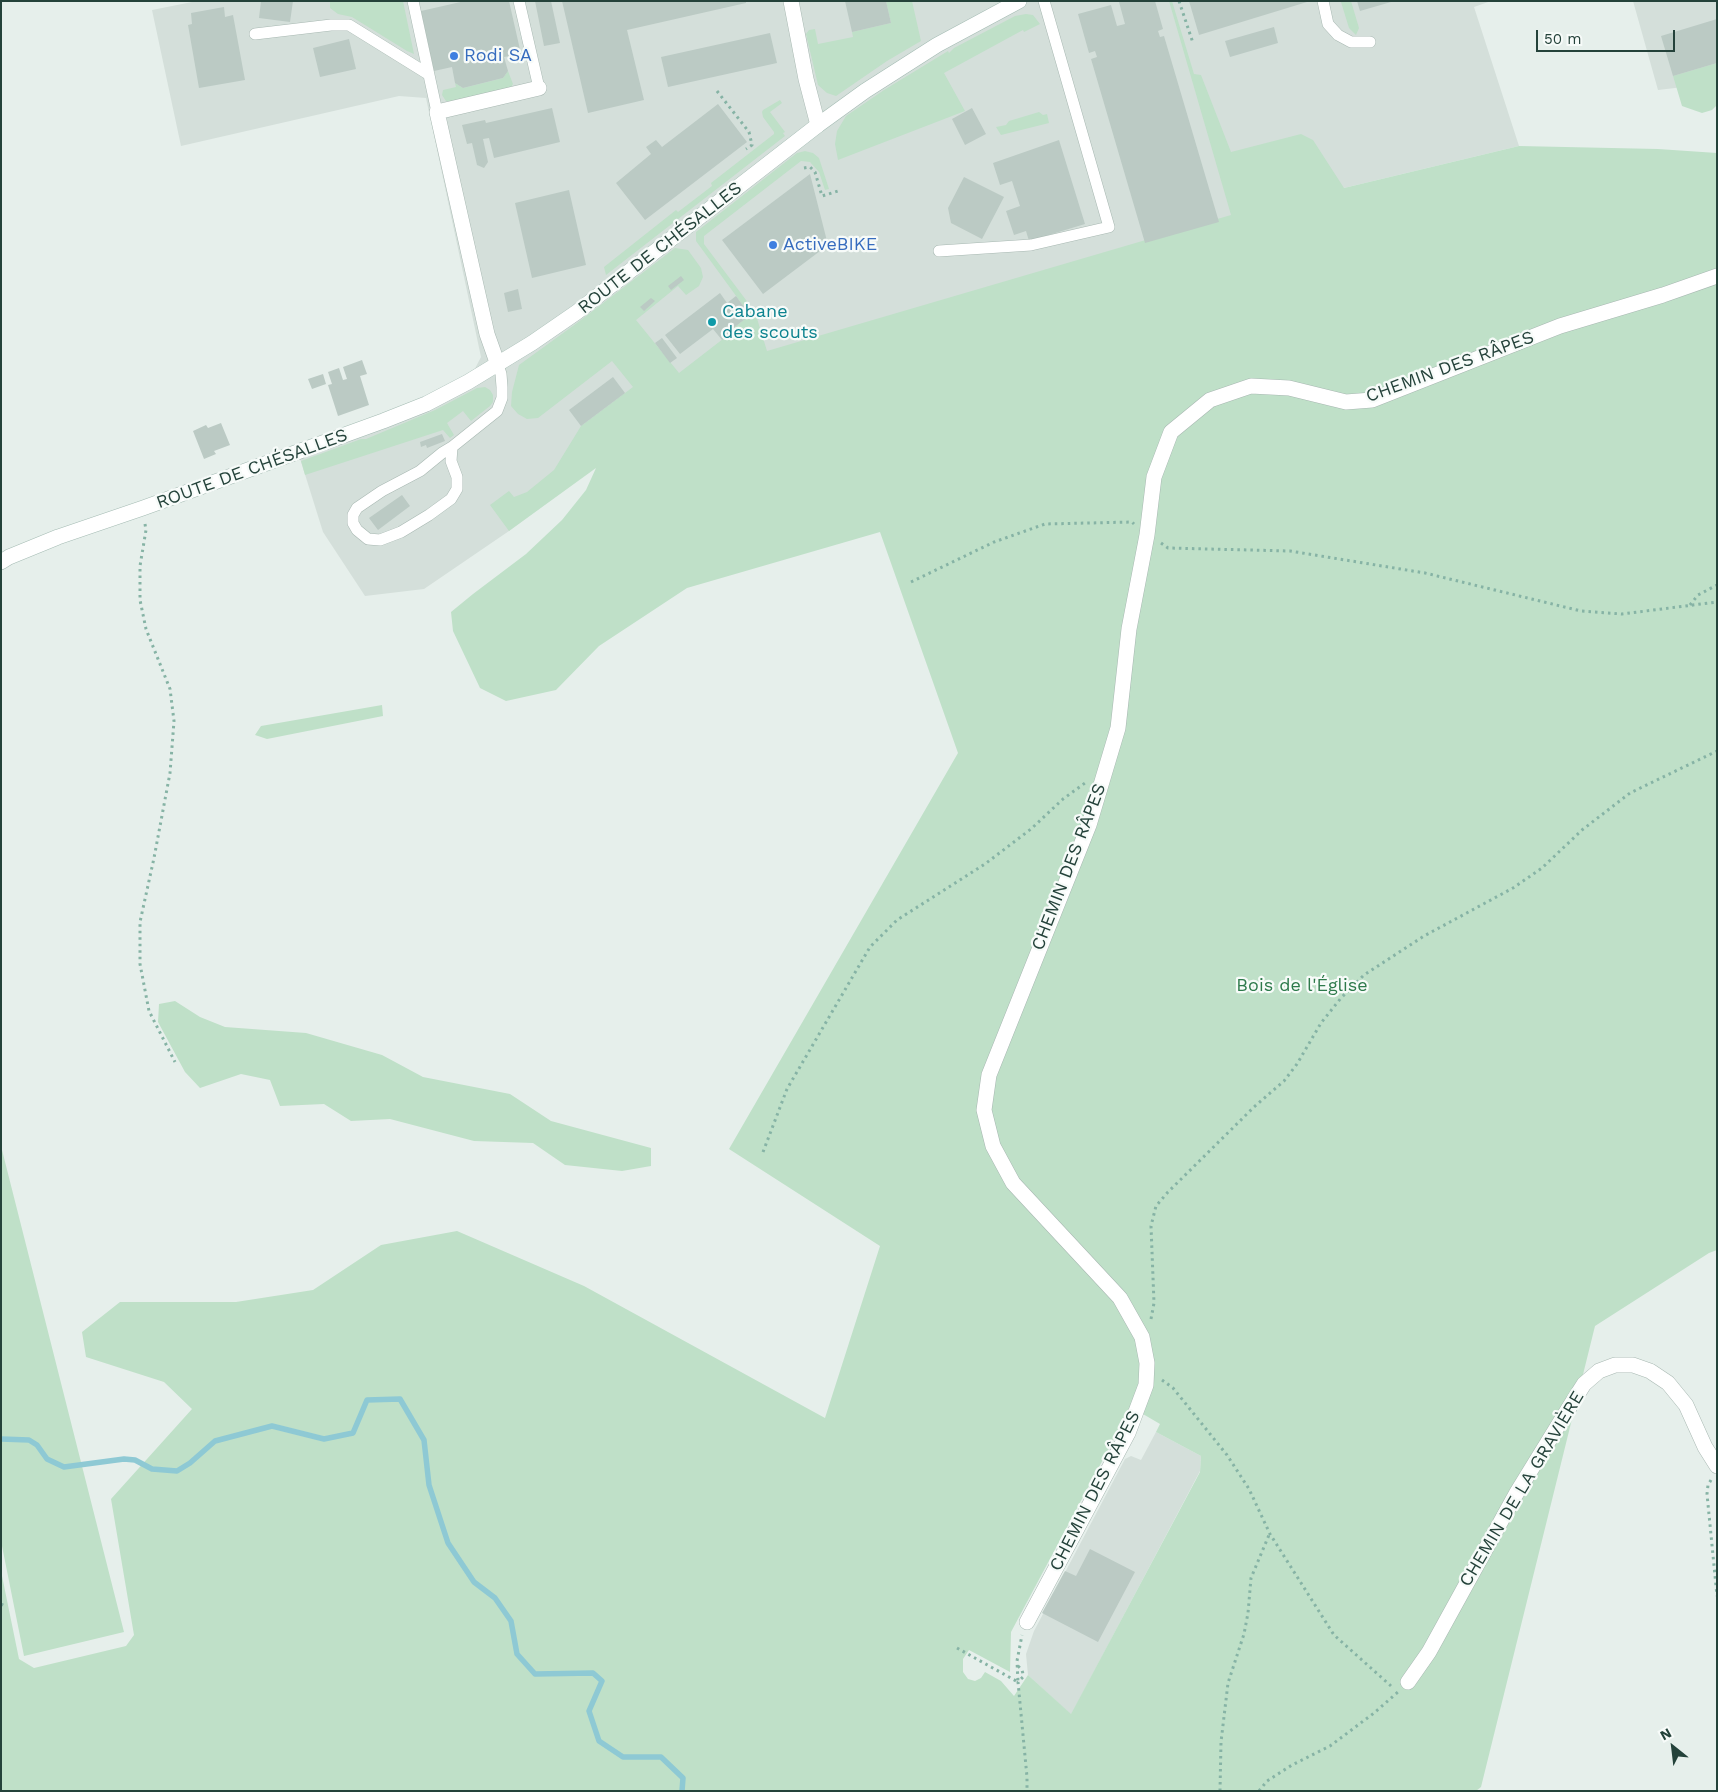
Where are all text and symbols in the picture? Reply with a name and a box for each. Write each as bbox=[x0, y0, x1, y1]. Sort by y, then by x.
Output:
scale bar bbox=[1538, 20, 1677, 52]
text: 50 m bbox=[1544, 30, 1581, 48]
place label: Rodi SA bbox=[464, 45, 532, 67]
marker: Rodi SA bbox=[448, 50, 460, 62]
street label: ROUTE DE CHÉSALLES bbox=[574, 177, 746, 319]
place label: ActiveBIKE bbox=[783, 234, 877, 256]
marker: ActiveBIKE bbox=[767, 239, 779, 251]
place label: Cabane des scouts bbox=[722, 301, 818, 344]
marker: Cabane des scouts bbox=[706, 316, 718, 328]
street label: CHEMIN DES RÂPES bbox=[1363, 327, 1537, 407]
street label: ROUTE DE CHÉSALLES bbox=[153, 424, 351, 514]
street label: CHEMIN DES RÂPES bbox=[1027, 780, 1111, 954]
park label: Bois de l'Église bbox=[1236, 975, 1368, 997]
street label: CHEMIN DE LA GRAVIÈRE bbox=[1455, 1387, 1589, 1591]
street label: CHEMIN DES RÂPES bbox=[1045, 1407, 1145, 1575]
north arrow bbox=[1648, 1722, 1698, 1772]
text: N bbox=[1657, 1724, 1674, 1743]

